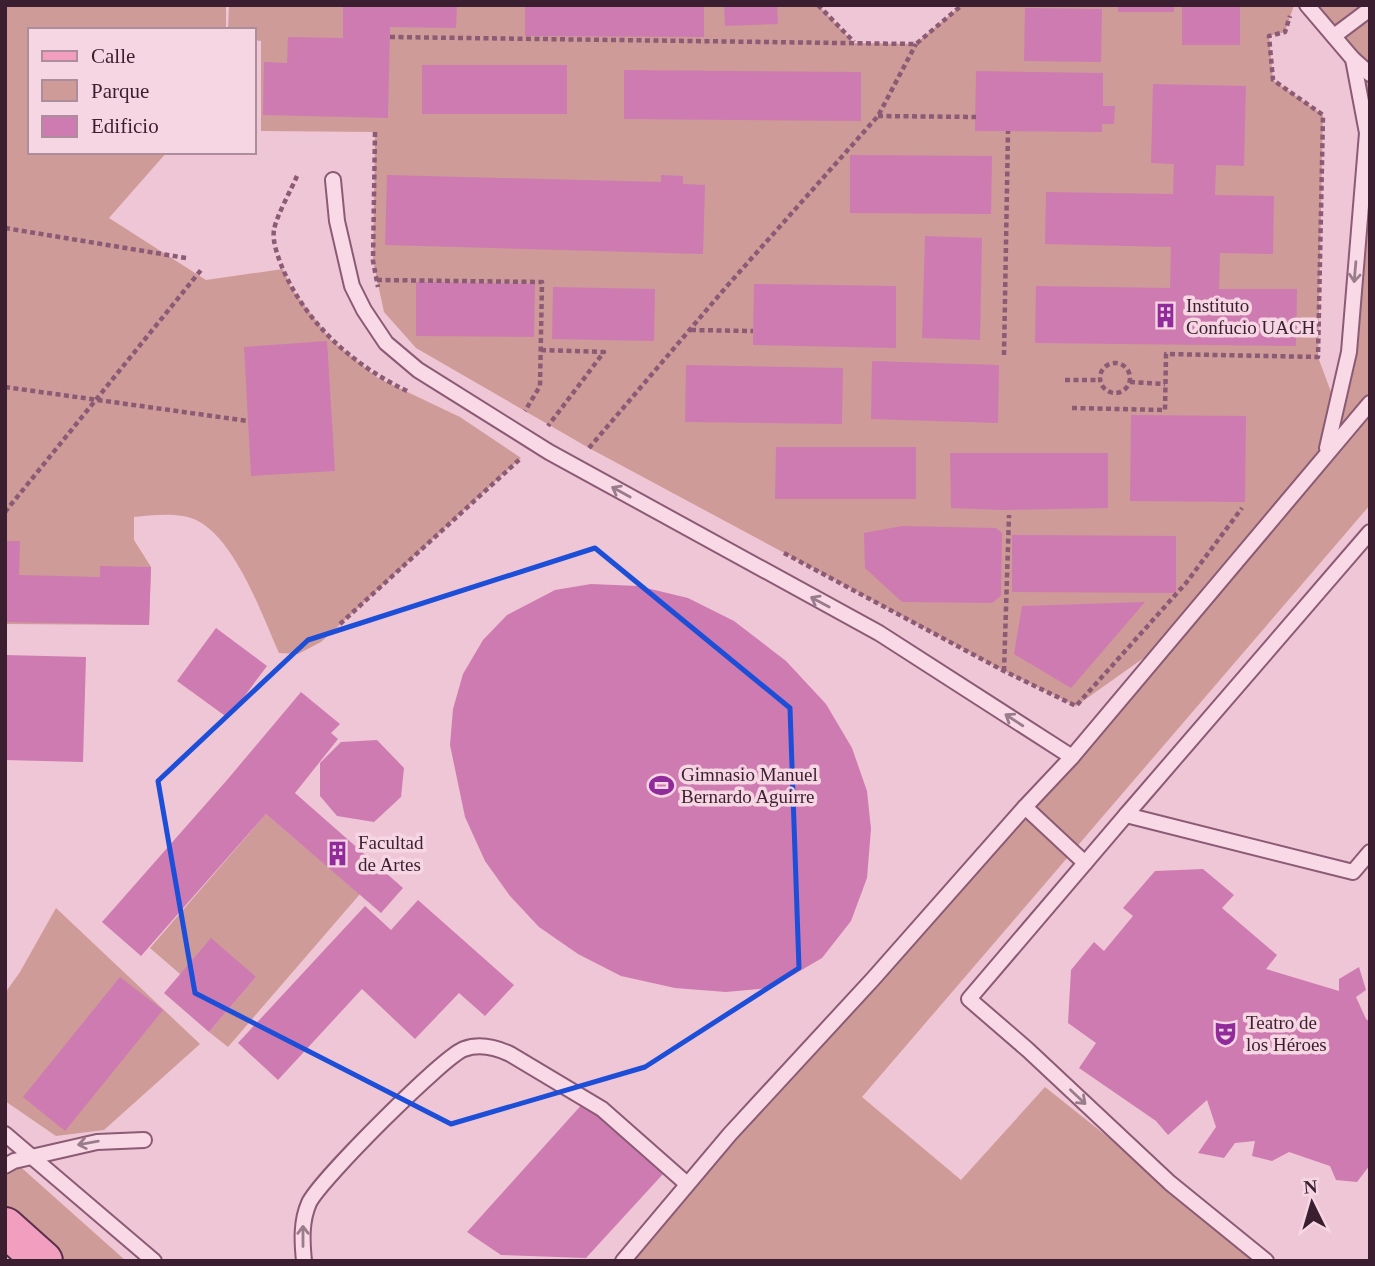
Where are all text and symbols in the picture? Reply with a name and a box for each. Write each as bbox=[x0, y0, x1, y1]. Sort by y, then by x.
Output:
legend bbox=[28, 28, 256, 154]
text: Calle bbox=[91, 44, 135, 68]
text: Parque bbox=[91, 79, 149, 103]
text: Edificio bbox=[91, 114, 159, 138]
one-way arrow bbox=[1348, 261, 1361, 283]
place label: Instituto Confucio UACH bbox=[1186, 295, 1316, 338]
building icon: Instituto Confucio UACH bbox=[1152, 302, 1180, 330]
one-way arrow bbox=[611, 485, 632, 498]
one-way arrow bbox=[810, 595, 831, 609]
one-way arrow bbox=[1005, 713, 1024, 728]
place label: Gimnasio Manuel Bernardo Aguirre bbox=[681, 764, 818, 807]
sports icon: Gimnasio Manuel Bernardo Aguirre bbox=[647, 771, 675, 799]
place label: Facultad de Artes bbox=[358, 832, 424, 875]
building icon: Facultad de Artes bbox=[324, 839, 352, 867]
place label: Teatro de los Héroes bbox=[1246, 1012, 1327, 1055]
theatre icon: Teatro de los Héroes bbox=[1212, 1019, 1240, 1047]
one-way arrow bbox=[1069, 1088, 1086, 1105]
one-way arrow bbox=[77, 1137, 100, 1150]
north arrow bbox=[1277, 1168, 1347, 1238]
text: N bbox=[1303, 1175, 1319, 1198]
one-way arrow bbox=[296, 1225, 310, 1248]

